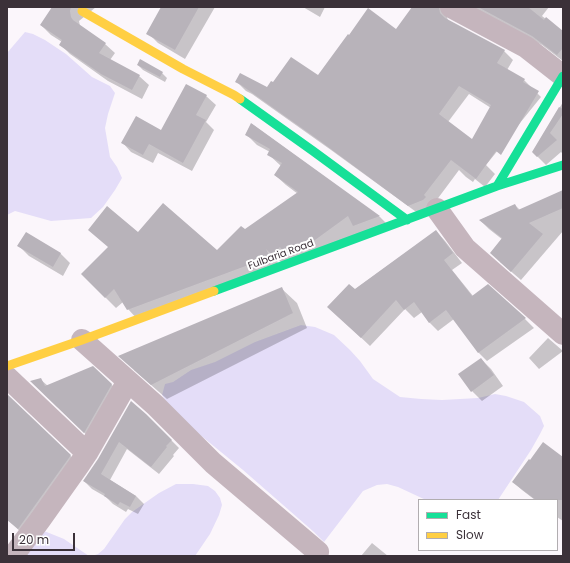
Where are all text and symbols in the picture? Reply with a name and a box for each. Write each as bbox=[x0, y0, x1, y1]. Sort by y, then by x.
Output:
street label: Fulbaria Road bbox=[247, 238, 315, 272]
legend bbox=[418, 499, 558, 551]
text: Fast bbox=[456, 506, 481, 523]
scale bar bbox=[14, 525, 77, 551]
text: Slow bbox=[456, 526, 484, 543]
text: 20 m bbox=[19, 531, 49, 548]

